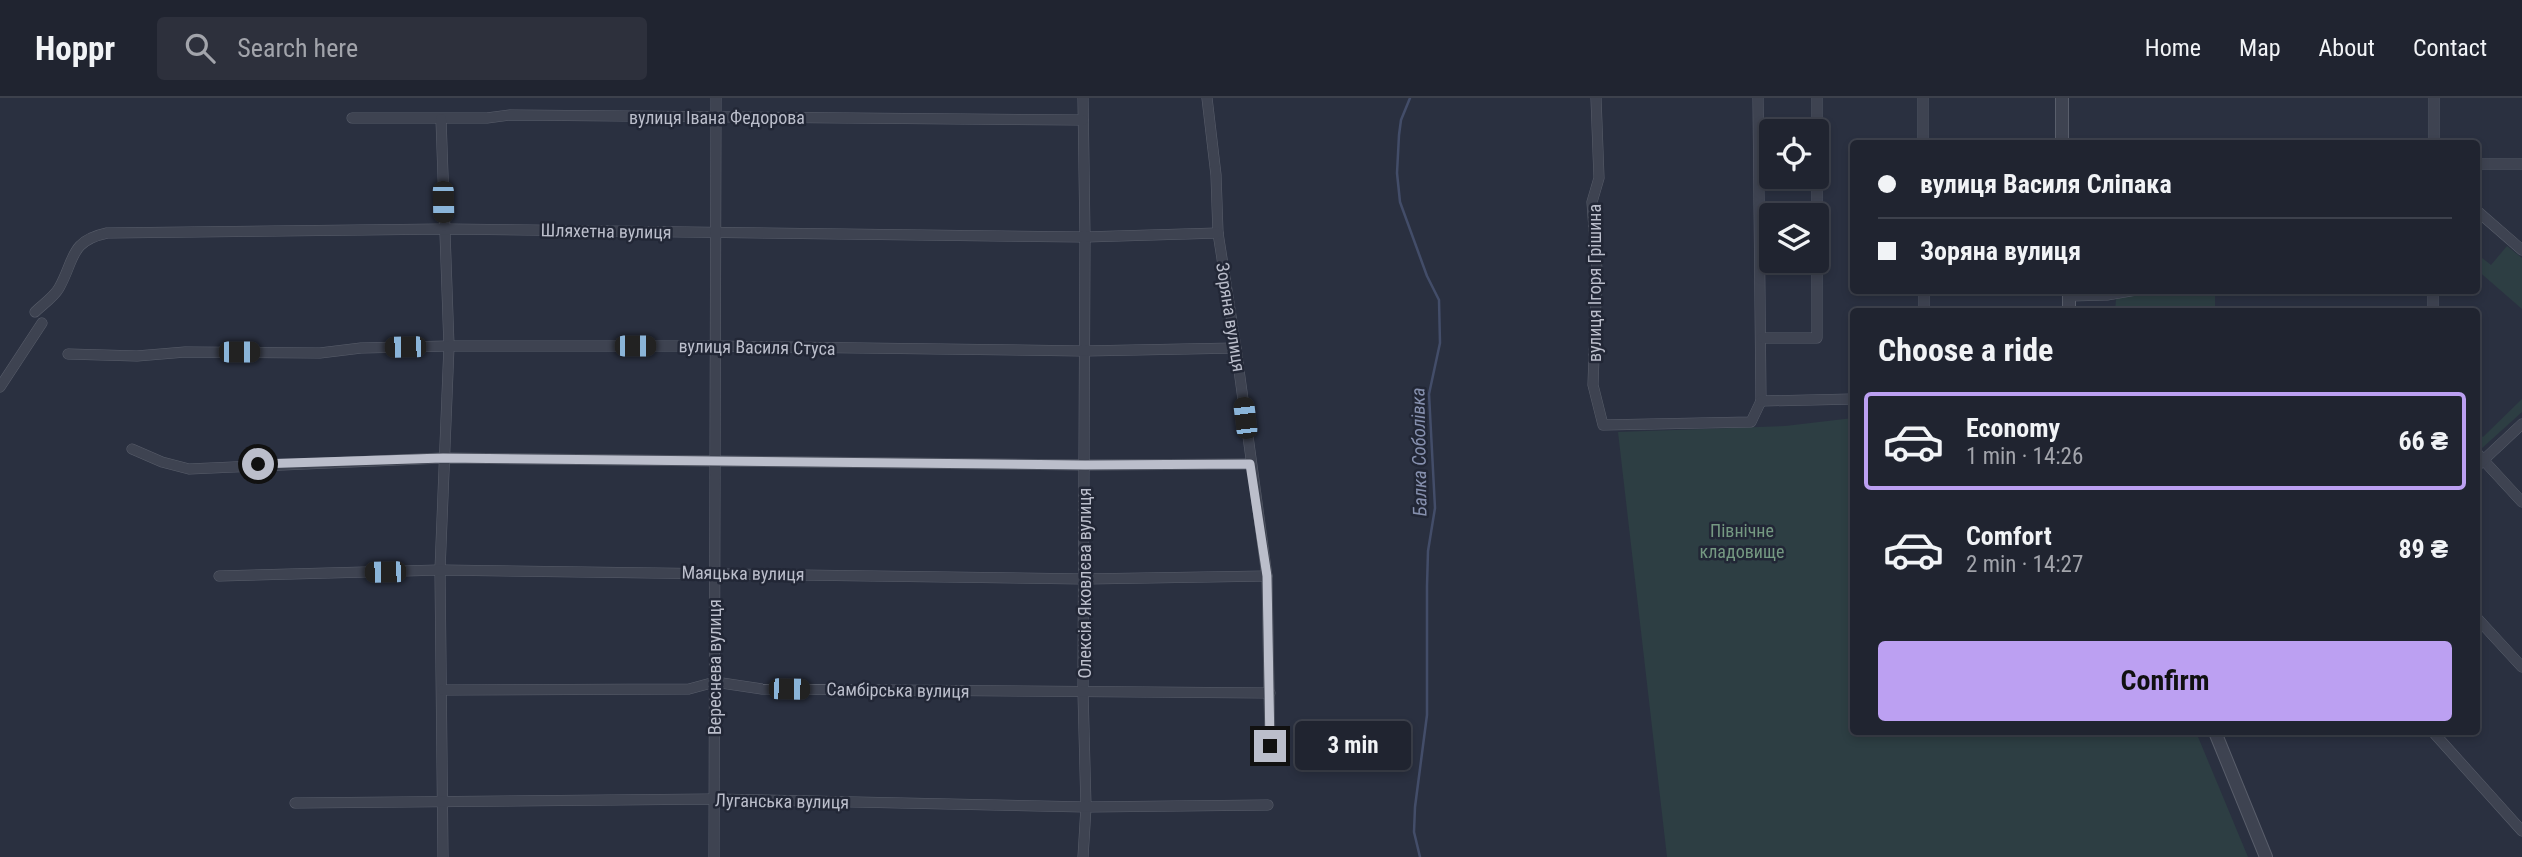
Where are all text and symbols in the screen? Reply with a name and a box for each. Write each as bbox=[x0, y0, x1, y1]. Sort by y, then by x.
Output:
search box bbox=[157, 17, 647, 80]
text: Hoppr bbox=[35, 29, 115, 68]
icon: search bbox=[181, 29, 219, 67]
text: Search here bbox=[237, 33, 358, 63]
text: Home bbox=[2145, 34, 2201, 62]
text: Map bbox=[2239, 34, 2281, 62]
text: About bbox=[2319, 34, 2375, 62]
text: Contact bbox=[2413, 34, 2487, 62]
street label: вулиця Івана Федорова bbox=[629, 107, 805, 128]
map controls bbox=[1759, 119, 1829, 273]
button: locate bbox=[1759, 119, 1829, 189]
text: вулиця Василя Сліпака bbox=[1920, 169, 2172, 199]
car bbox=[433, 181, 454, 223]
button: layers bbox=[1759, 203, 1829, 273]
street label: вулиця Ігоря Грішина bbox=[1584, 204, 1605, 362]
street label: Шляхетна вулиця bbox=[540, 219, 672, 243]
text: Зоряна вулиця bbox=[1920, 236, 2081, 266]
street label: Зоряна вулиця bbox=[1212, 261, 1250, 373]
text: Choose a ride bbox=[1878, 331, 2053, 369]
street label: вулиця Василя Стуса bbox=[678, 335, 836, 359]
car bbox=[384, 336, 427, 358]
car bbox=[615, 336, 657, 357]
car bbox=[219, 342, 261, 363]
water label: Балка Соболівка bbox=[1406, 387, 1432, 517]
car bbox=[1233, 396, 1258, 440]
icon: car bbox=[1882, 410, 1945, 473]
text: Economy bbox=[1966, 413, 2060, 443]
text: 66 ₴ bbox=[2398, 426, 2448, 456]
text: 1 min · 14:26 bbox=[1966, 443, 2083, 470]
route start bbox=[242, 448, 274, 480]
street label: Олексія Яковлєва вулиця bbox=[1074, 487, 1095, 679]
icon: car bbox=[1882, 518, 1945, 581]
park label: Північне кладовище bbox=[1700, 520, 1784, 562]
text: Comfort bbox=[1966, 521, 2052, 551]
text: 89 ₴ bbox=[2398, 534, 2448, 564]
text: 2 min · 14:27 bbox=[1966, 551, 2083, 578]
car bbox=[364, 561, 407, 583]
street label: Маяцька вулиця bbox=[681, 561, 805, 585]
street label: Вереснева вулиця bbox=[704, 599, 725, 735]
button: Confirm bbox=[1878, 641, 2452, 721]
car bbox=[768, 678, 811, 700]
street label: Самбірська вулиця bbox=[826, 678, 970, 702]
callout: 3 min bbox=[1294, 722, 1410, 770]
route end bbox=[1254, 730, 1286, 762]
text: 3 min bbox=[1327, 732, 1379, 759]
street label: Луганська вулиця bbox=[715, 789, 849, 813]

